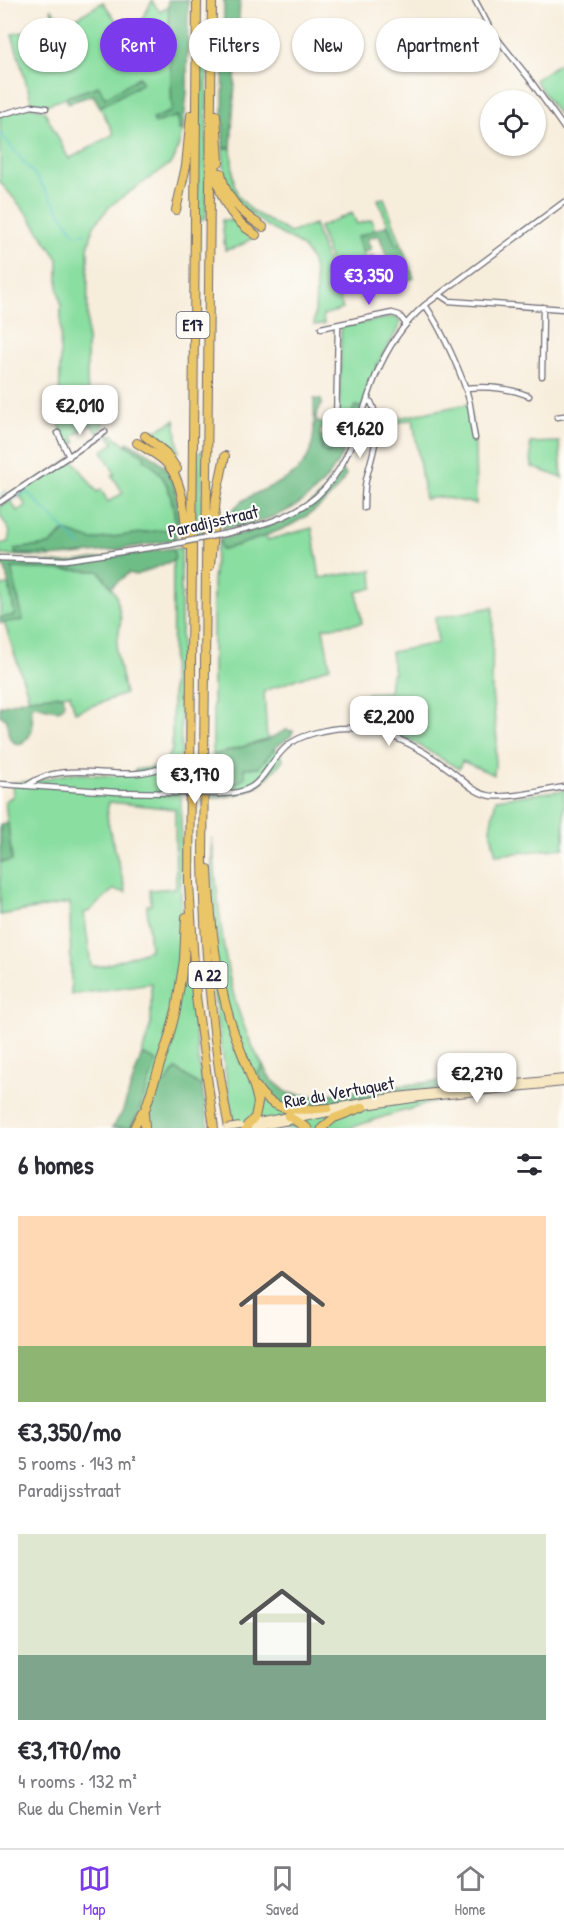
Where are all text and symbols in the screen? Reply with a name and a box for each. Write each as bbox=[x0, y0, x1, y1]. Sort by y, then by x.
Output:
chip: Buy bbox=[18, 18, 88, 72]
chip: Rent bbox=[100, 18, 177, 72]
chip: Filters bbox=[189, 18, 280, 72]
chip: New bbox=[292, 18, 364, 72]
chip: Apartment bbox=[376, 18, 500, 72]
map controls bbox=[480, 90, 546, 156]
button: locate bbox=[480, 90, 546, 156]
pin: €3,350 bbox=[320, 255, 418, 306]
text: €3,350 bbox=[345, 261, 394, 288]
road number: E17 bbox=[176, 312, 210, 338]
pin: €2,010 bbox=[31, 385, 129, 436]
text: €2,010 bbox=[56, 391, 104, 418]
pin: €1,620 bbox=[311, 408, 409, 459]
text: €1,620 bbox=[336, 414, 384, 441]
street label: Paradijsstraat bbox=[165, 498, 262, 544]
pin: €2,200 bbox=[340, 696, 438, 747]
text: €2,200 bbox=[364, 702, 414, 729]
pin: €3,170 bbox=[146, 754, 244, 805]
text: €3,170 bbox=[171, 760, 219, 787]
road number: A 22 bbox=[188, 962, 228, 988]
pin: €2,270 bbox=[428, 1053, 526, 1104]
text: €2,270 bbox=[451, 1059, 503, 1086]
street label: Rue du Vertuquet bbox=[282, 1070, 397, 1114]
text: 6 homes bbox=[18, 1147, 94, 1182]
icon: filters bbox=[513, 1148, 546, 1181]
icon: home bbox=[228, 1255, 336, 1363]
text: €3,350/mo bbox=[18, 1414, 121, 1449]
text: 5 rooms · 143 m² bbox=[18, 1449, 136, 1476]
text: Paradijsstraat bbox=[18, 1476, 121, 1503]
icon: home bbox=[228, 1573, 336, 1681]
text: €3,170/mo bbox=[18, 1732, 121, 1767]
text: 4 rooms · 132 m² bbox=[18, 1767, 137, 1794]
text: Rue du Chemin Vert bbox=[18, 1794, 161, 1821]
tab: Map bbox=[78, 1862, 111, 1920]
tab: Saved bbox=[266, 1862, 299, 1920]
tab: Home bbox=[454, 1862, 487, 1920]

